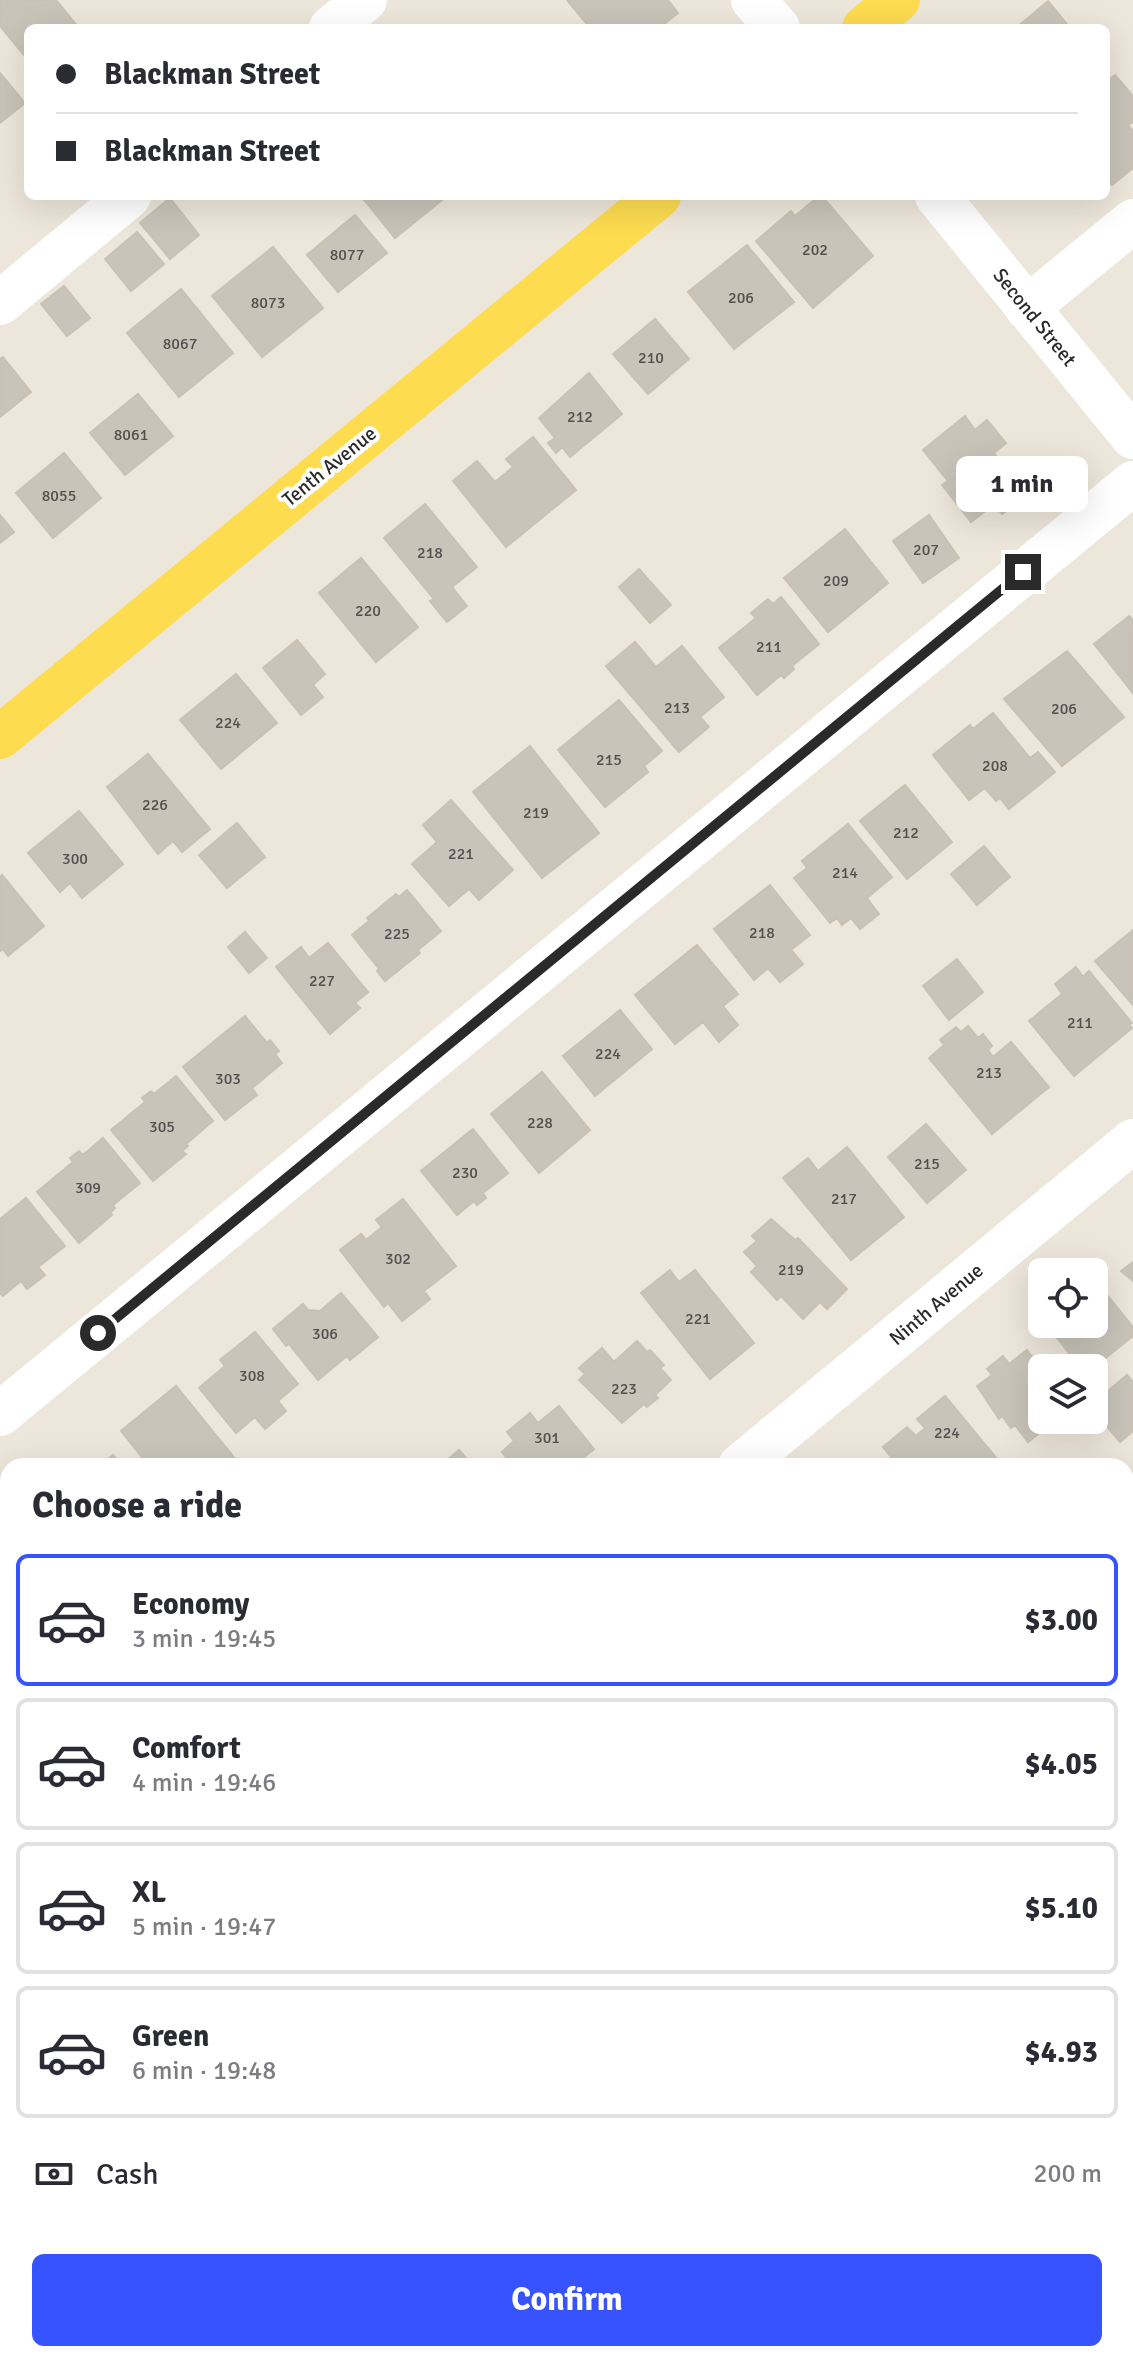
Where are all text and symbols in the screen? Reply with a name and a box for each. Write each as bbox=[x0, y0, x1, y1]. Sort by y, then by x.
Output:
text: Blackman Street bbox=[104, 56, 320, 93]
text: Blackman Street bbox=[104, 133, 320, 170]
house number: 202 bbox=[802, 240, 828, 260]
house number: 8077 bbox=[330, 245, 364, 265]
street label: Second Street bbox=[987, 263, 1082, 371]
house number: 206 bbox=[728, 288, 754, 308]
house number: 8073 bbox=[251, 293, 285, 313]
house number: 8067 bbox=[163, 334, 197, 354]
house number: 210 bbox=[638, 348, 664, 368]
house number: 212 bbox=[567, 407, 593, 427]
street label: Tenth Avenue bbox=[277, 421, 381, 512]
house number: 8061 bbox=[114, 425, 148, 445]
callout: 1 min bbox=[957, 456, 1089, 512]
text: 1 min bbox=[991, 468, 1053, 500]
house number: 8055 bbox=[42, 486, 76, 506]
house number: 207 bbox=[913, 540, 939, 560]
house number: 218 bbox=[417, 543, 443, 563]
route end bbox=[1005, 554, 1041, 590]
house number: 209 bbox=[823, 571, 849, 591]
house number: 220 bbox=[355, 601, 381, 621]
house number: 211 bbox=[756, 637, 782, 657]
house number: 213 bbox=[664, 698, 690, 718]
house number: 206 bbox=[1051, 699, 1077, 719]
house number: 224 bbox=[215, 713, 241, 733]
house number: 215 bbox=[596, 750, 622, 770]
house number: 208 bbox=[982, 756, 1008, 776]
house number: 226 bbox=[142, 795, 168, 815]
house number: 219 bbox=[523, 803, 549, 823]
house number: 212 bbox=[893, 823, 919, 843]
house number: 221 bbox=[448, 844, 474, 864]
house number: 300 bbox=[62, 849, 88, 869]
house number: 214 bbox=[832, 863, 858, 883]
house number: 218 bbox=[749, 923, 775, 943]
house number: 225 bbox=[384, 924, 410, 944]
house number: 227 bbox=[309, 971, 335, 991]
house number: 211 bbox=[1067, 1013, 1093, 1033]
house number: 224 bbox=[595, 1044, 621, 1064]
house number: 213 bbox=[976, 1063, 1002, 1083]
house number: 303 bbox=[215, 1069, 241, 1089]
house number: 228 bbox=[527, 1113, 553, 1133]
house number: 305 bbox=[149, 1117, 175, 1137]
house number: 215 bbox=[914, 1154, 940, 1174]
house number: 230 bbox=[452, 1163, 478, 1183]
house number: 309 bbox=[75, 1178, 101, 1198]
house number: 217 bbox=[831, 1189, 857, 1209]
house number: 302 bbox=[385, 1249, 411, 1269]
street label: Ninth Avenue bbox=[884, 1258, 988, 1351]
map controls bbox=[1028, 1258, 1108, 1434]
button: locate bbox=[1028, 1258, 1108, 1338]
house number: 219 bbox=[778, 1260, 804, 1280]
house number: 221 bbox=[685, 1309, 711, 1329]
route start bbox=[80, 1315, 116, 1351]
house number: 306 bbox=[312, 1324, 338, 1344]
button: layers bbox=[1028, 1354, 1108, 1434]
house number: 308 bbox=[239, 1366, 265, 1386]
house number: 223 bbox=[611, 1379, 637, 1399]
house number: 224 bbox=[934, 1423, 960, 1443]
house number: 301 bbox=[534, 1428, 560, 1448]
text: Choose a ride bbox=[32, 1483, 242, 1528]
icon: car bbox=[36, 1584, 108, 1656]
text: Economy bbox=[132, 1586, 249, 1623]
text: $3.00 bbox=[1025, 1602, 1098, 1639]
text: 3 min · 19:45 bbox=[132, 1623, 276, 1655]
icon: car bbox=[36, 1728, 108, 1800]
text: Comfort bbox=[132, 1730, 241, 1767]
text: $4.05 bbox=[1025, 1746, 1098, 1783]
text: 4 min · 19:46 bbox=[132, 1767, 276, 1799]
icon: car bbox=[36, 1872, 108, 1944]
text: XL bbox=[132, 1874, 166, 1911]
text: $5.10 bbox=[1025, 1890, 1098, 1927]
text: 5 min · 19:47 bbox=[132, 1911, 276, 1943]
icon: car bbox=[36, 2016, 108, 2088]
text: Green bbox=[132, 2018, 209, 2055]
text: $4.93 bbox=[1025, 2034, 1098, 2071]
text: 6 min · 19:48 bbox=[132, 2055, 276, 2087]
icon: cash bbox=[32, 2152, 76, 2196]
text: Cash bbox=[96, 2156, 159, 2193]
text: 200 m bbox=[1033, 2158, 1102, 2190]
button: Confirm bbox=[32, 2254, 1102, 2346]

